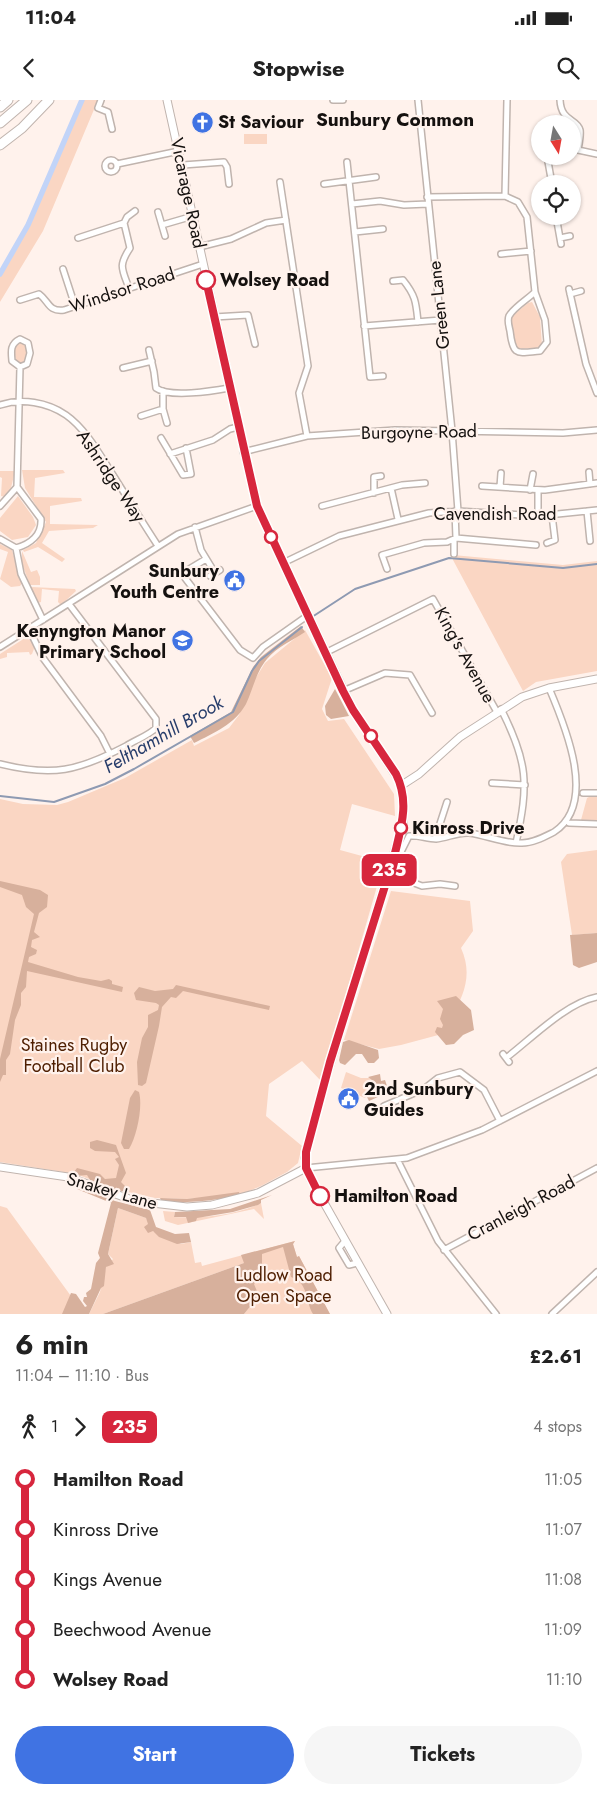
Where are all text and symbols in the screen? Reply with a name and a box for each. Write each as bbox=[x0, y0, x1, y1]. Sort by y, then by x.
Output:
text: 11:04 bbox=[25, 4, 76, 31]
text: Stopwise bbox=[252, 52, 345, 84]
icon: back bbox=[15, 54, 43, 82]
icon: search bbox=[554, 54, 582, 82]
district label: Sunbury Common bbox=[316, 106, 474, 133]
place label: St Saviour bbox=[218, 109, 305, 135]
church icon: St Saviour bbox=[190, 110, 214, 134]
north arrow bbox=[531, 115, 581, 165]
map controls bbox=[531, 115, 581, 225]
street label: Vicarage Road bbox=[164, 135, 212, 251]
button: locate bbox=[531, 175, 581, 225]
street label: Green Lane bbox=[421, 260, 457, 350]
street label: Windsor Road bbox=[66, 261, 178, 319]
place label: Wolsey Road bbox=[220, 267, 329, 293]
marker: Wolsey Road bbox=[196, 270, 216, 290]
street label: Burgoyne Road bbox=[361, 418, 477, 446]
street label: Ashridge Way bbox=[70, 424, 152, 528]
street label: Cavendish Road bbox=[433, 501, 557, 527]
unlabelled marker bbox=[264, 530, 278, 544]
place label: Sunbury Youth Centre bbox=[109, 558, 220, 605]
public building icon: Sunbury Youth Centre bbox=[223, 569, 247, 593]
street label: King's Avenue bbox=[428, 602, 502, 708]
place label: Kenyngton Manor Primary School bbox=[16, 618, 167, 665]
school or university icon: Kenyngton Manor Primary School bbox=[170, 629, 194, 653]
water label: Felthamhill Brook bbox=[98, 689, 229, 780]
unlabelled marker bbox=[364, 729, 378, 743]
place label: Kinross Drive bbox=[412, 815, 525, 841]
marker: Kinross Drive bbox=[394, 821, 408, 835]
line badge: 235 bbox=[360, 854, 418, 886]
text: 235 bbox=[372, 857, 406, 883]
park label: Staines Rugby Football Club bbox=[21, 1032, 127, 1079]
place label: 2nd Sunbury Guides bbox=[364, 1076, 474, 1123]
public building icon: 2nd Sunbury Guides bbox=[336, 1087, 360, 1111]
street label: Snakey Lane bbox=[64, 1166, 160, 1216]
street label: Cranleigh Road bbox=[463, 1169, 579, 1247]
place label: Hamilton Road bbox=[334, 1183, 458, 1209]
marker: Hamilton Road bbox=[310, 1186, 330, 1206]
park label: Ludlow Road Open Space bbox=[235, 1262, 333, 1309]
text: 6 min bbox=[15, 1324, 89, 1365]
text: £2.61 bbox=[529, 1343, 582, 1370]
text: 11:04 – 11:10 · Bus bbox=[15, 1364, 149, 1387]
icon: walk bbox=[15, 1413, 43, 1441]
icon: forward bbox=[66, 1413, 94, 1441]
text: 235 bbox=[112, 1414, 147, 1440]
text: 1 bbox=[51, 1415, 58, 1438]
text: 4 stops bbox=[533, 1415, 582, 1438]
text: Hamilton Road bbox=[53, 1466, 183, 1493]
text: 11:05 bbox=[544, 1468, 582, 1491]
text: Kinross Drive bbox=[53, 1516, 159, 1543]
text: 11:07 bbox=[545, 1518, 582, 1541]
text: Kings Avenue bbox=[53, 1566, 162, 1593]
text: 11:08 bbox=[544, 1568, 582, 1591]
text: Beechwood Avenue bbox=[53, 1616, 211, 1643]
text: 11:09 bbox=[544, 1618, 582, 1641]
text: Wolsey Road bbox=[53, 1666, 168, 1693]
text: 11:10 bbox=[546, 1668, 582, 1691]
button: Start bbox=[15, 1726, 294, 1784]
button: Tickets bbox=[304, 1726, 582, 1784]

